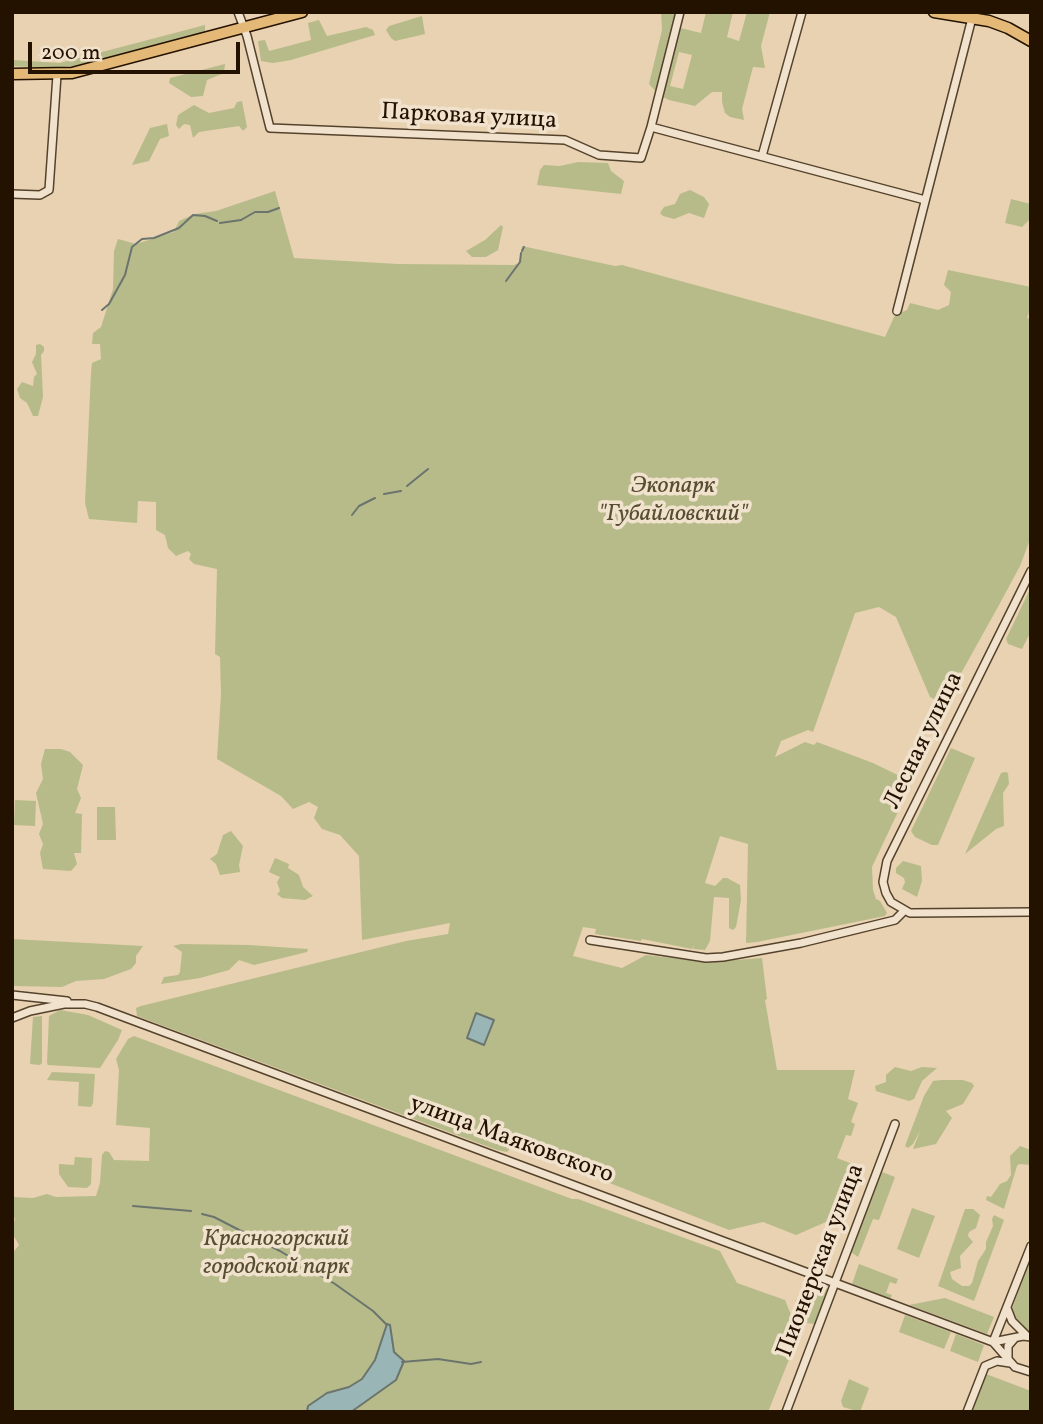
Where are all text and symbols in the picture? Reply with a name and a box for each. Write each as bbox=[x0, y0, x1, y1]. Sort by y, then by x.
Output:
scale bar bbox=[32, 28, 243, 72]
text: 200 m bbox=[41, 39, 101, 68]
street label: Парковая улица bbox=[380, 99, 558, 137]
park label: Экопарк "Губайловский" bbox=[598, 474, 748, 530]
street label: Лесная улица bbox=[879, 668, 971, 814]
street label: улица Маяковского bbox=[405, 1091, 617, 1191]
street label: Пионерская улица bbox=[772, 1160, 872, 1362]
park label: Красногорский городской парк bbox=[203, 1227, 349, 1283]

